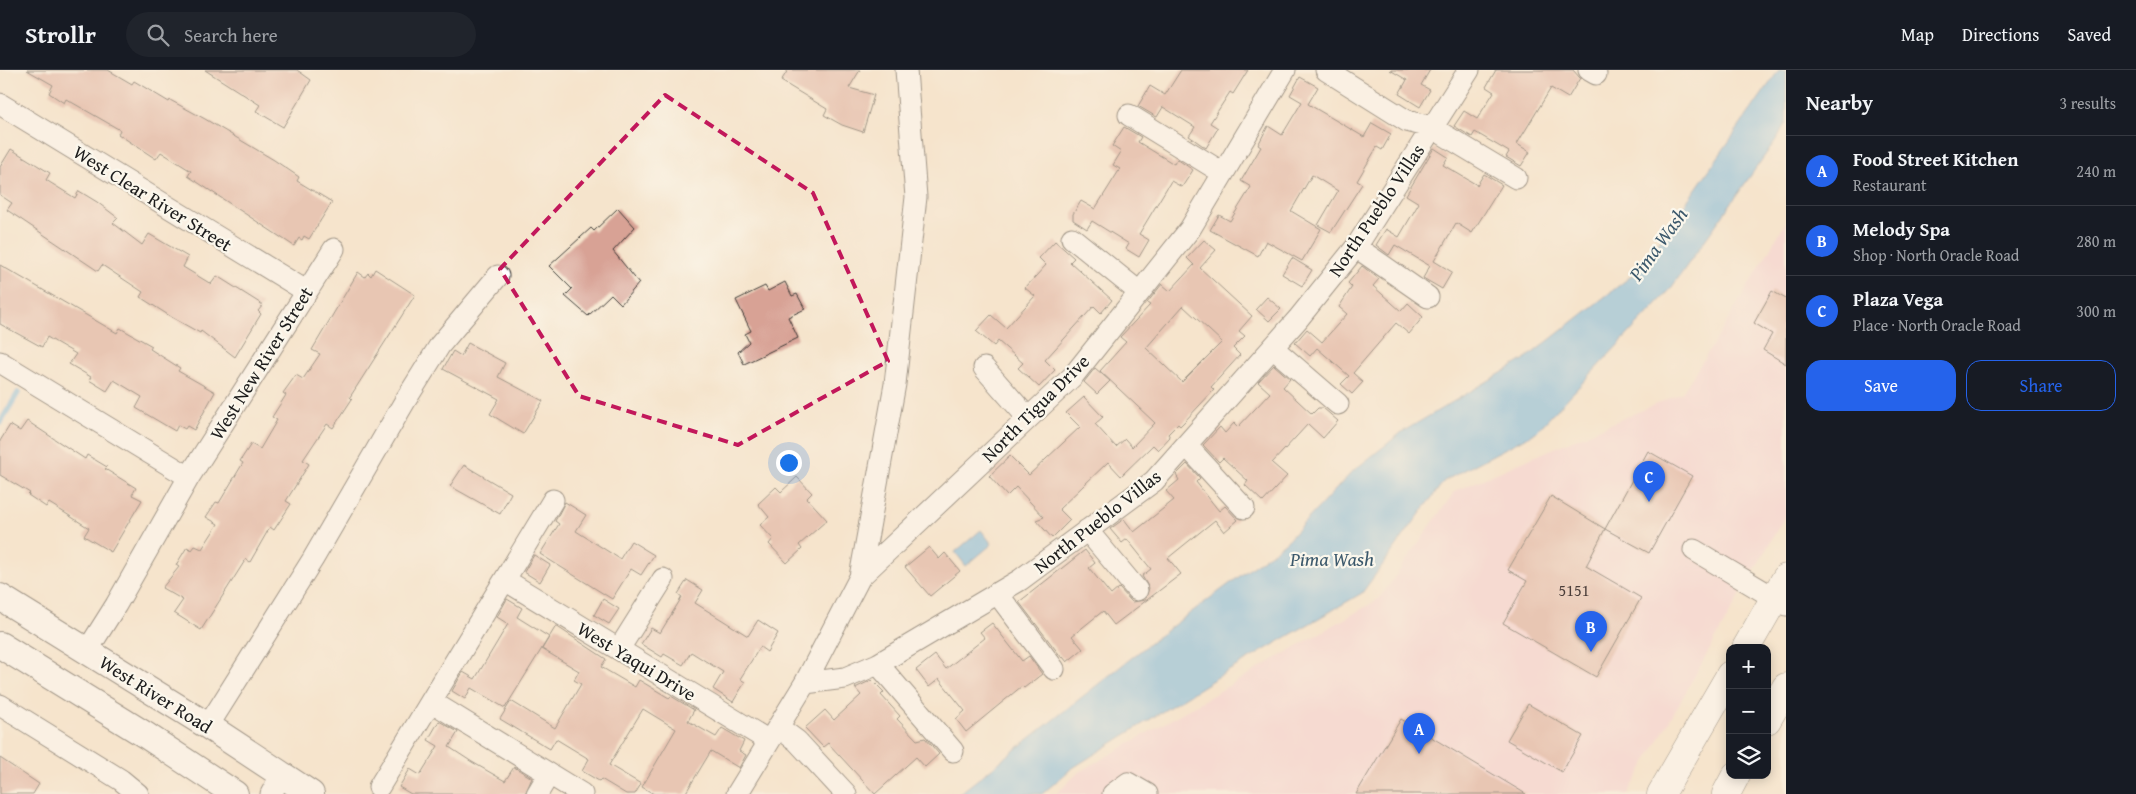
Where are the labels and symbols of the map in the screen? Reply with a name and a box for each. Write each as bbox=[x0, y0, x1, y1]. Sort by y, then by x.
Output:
street label: West Clear River Street bbox=[68, 138, 238, 258]
street label: North Pueblo Villas bbox=[1321, 138, 1431, 282]
water label: Pima Wash bbox=[1621, 201, 1694, 287]
street label: West New River Street bbox=[202, 281, 320, 445]
street label: North Tigua Drive bbox=[975, 347, 1096, 468]
your location bbox=[776, 450, 802, 476]
pin: C bbox=[1633, 461, 1665, 502]
street label: North Pueblo Villas bbox=[1027, 462, 1167, 580]
water label: Pima Wash bbox=[1289, 544, 1374, 573]
house number: 5151 bbox=[1559, 578, 1589, 602]
pin: B bbox=[1575, 611, 1607, 652]
street label: West Yaqui Drive bbox=[572, 614, 702, 708]
street label: West River Road bbox=[94, 648, 219, 740]
pin: A bbox=[1403, 713, 1435, 754]

